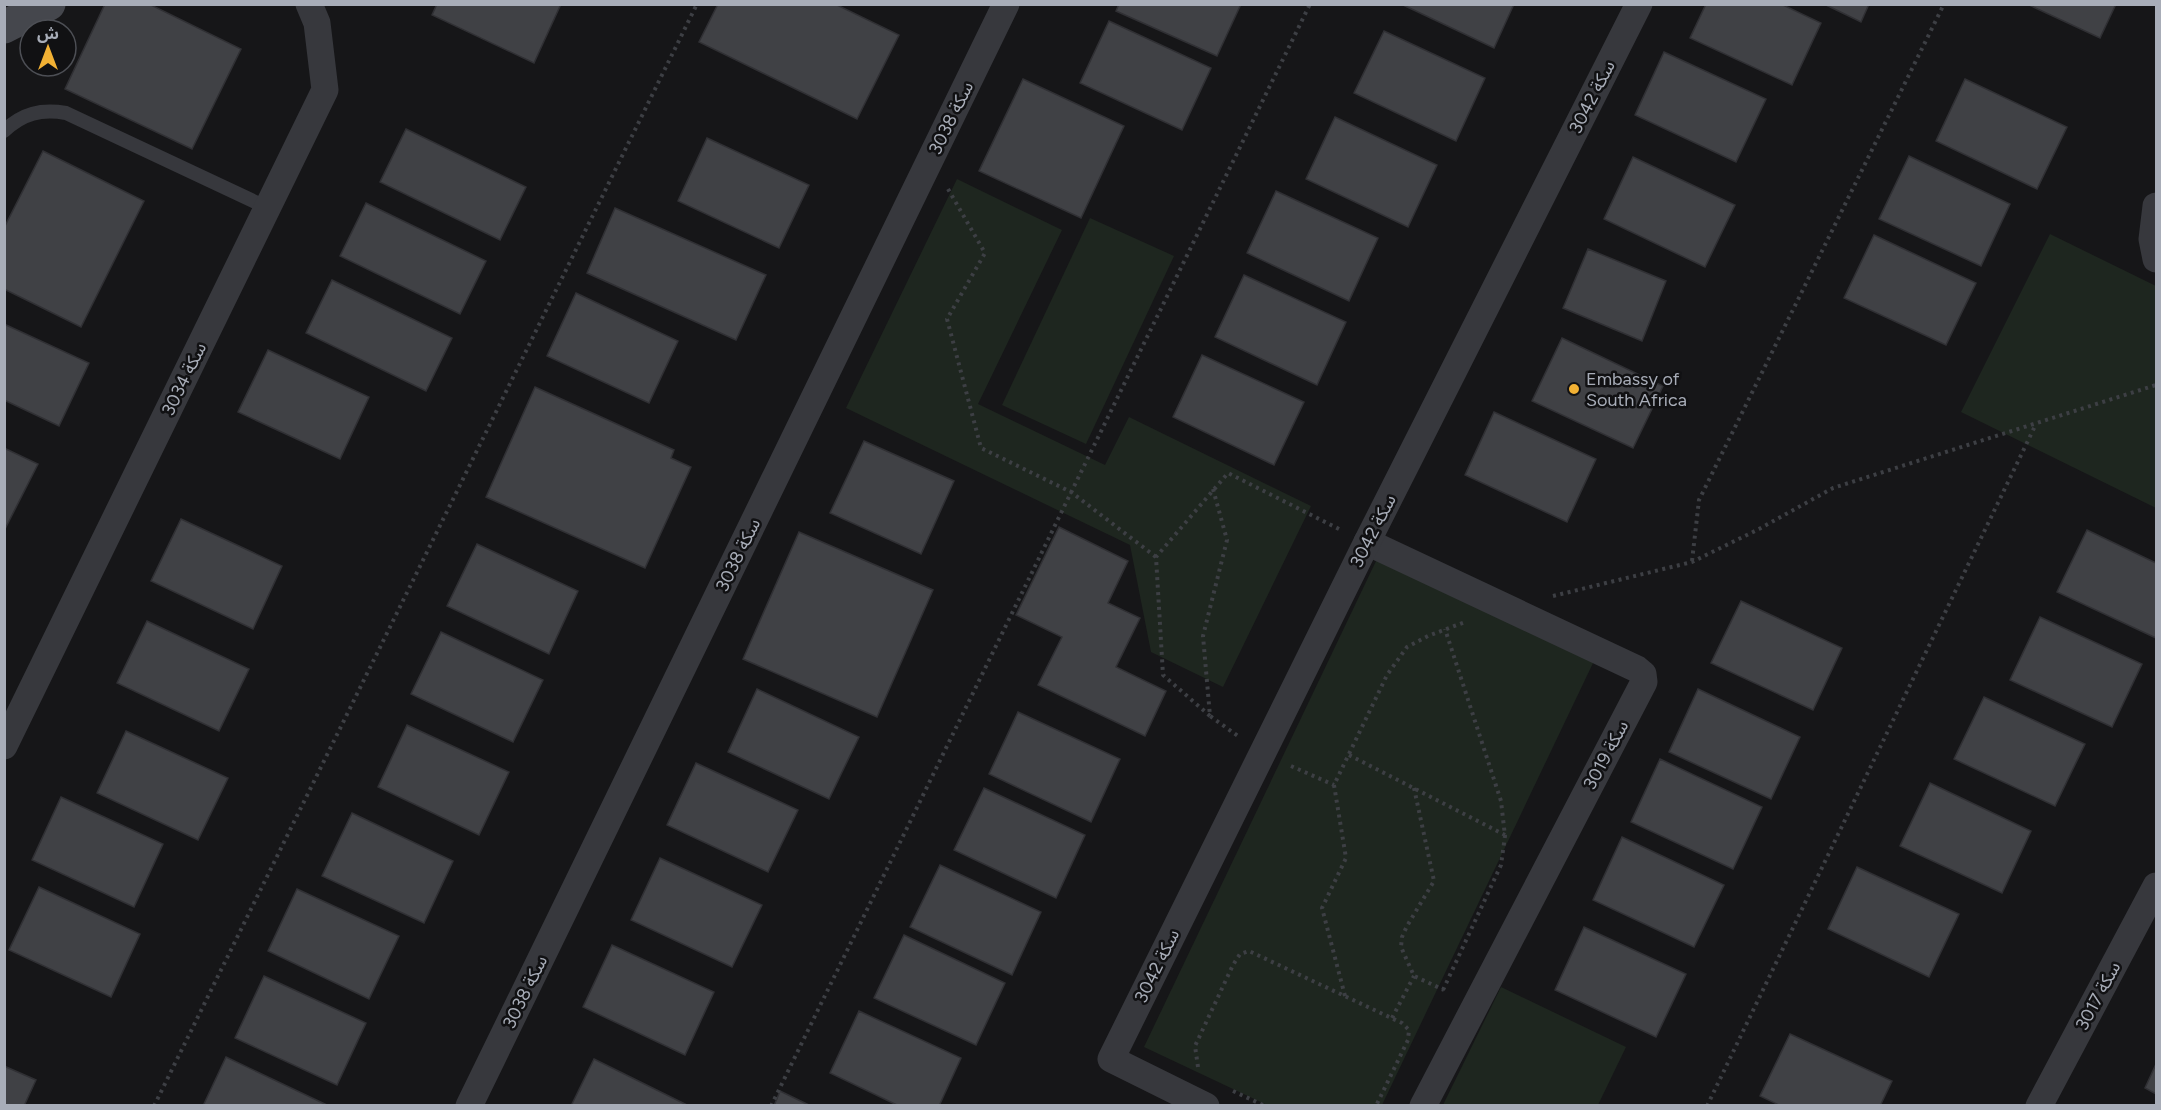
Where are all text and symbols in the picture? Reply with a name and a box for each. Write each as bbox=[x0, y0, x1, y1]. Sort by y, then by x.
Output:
north arrow bbox=[18, 18, 78, 78]
text: ش bbox=[37, 24, 59, 43]
street label: سكة 3042 bbox=[1564, 57, 1620, 137]
street label: سكة 3038 bbox=[924, 78, 978, 158]
street label: سكة 3034 bbox=[157, 339, 211, 419]
place label: Embassy of South Africa bbox=[1586, 368, 1687, 411]
marker: Embassy of South Africa bbox=[1567, 382, 1581, 396]
street label: سكة 3042 bbox=[1345, 491, 1401, 571]
street label: سكة 3038 bbox=[711, 515, 765, 595]
street label: سكة 3019 bbox=[1579, 717, 1633, 793]
street label: سكة 3042 bbox=[1130, 926, 1184, 1006]
street label: سكة 3038 bbox=[498, 952, 552, 1032]
street label: سكة 3017 bbox=[2071, 958, 2125, 1034]

